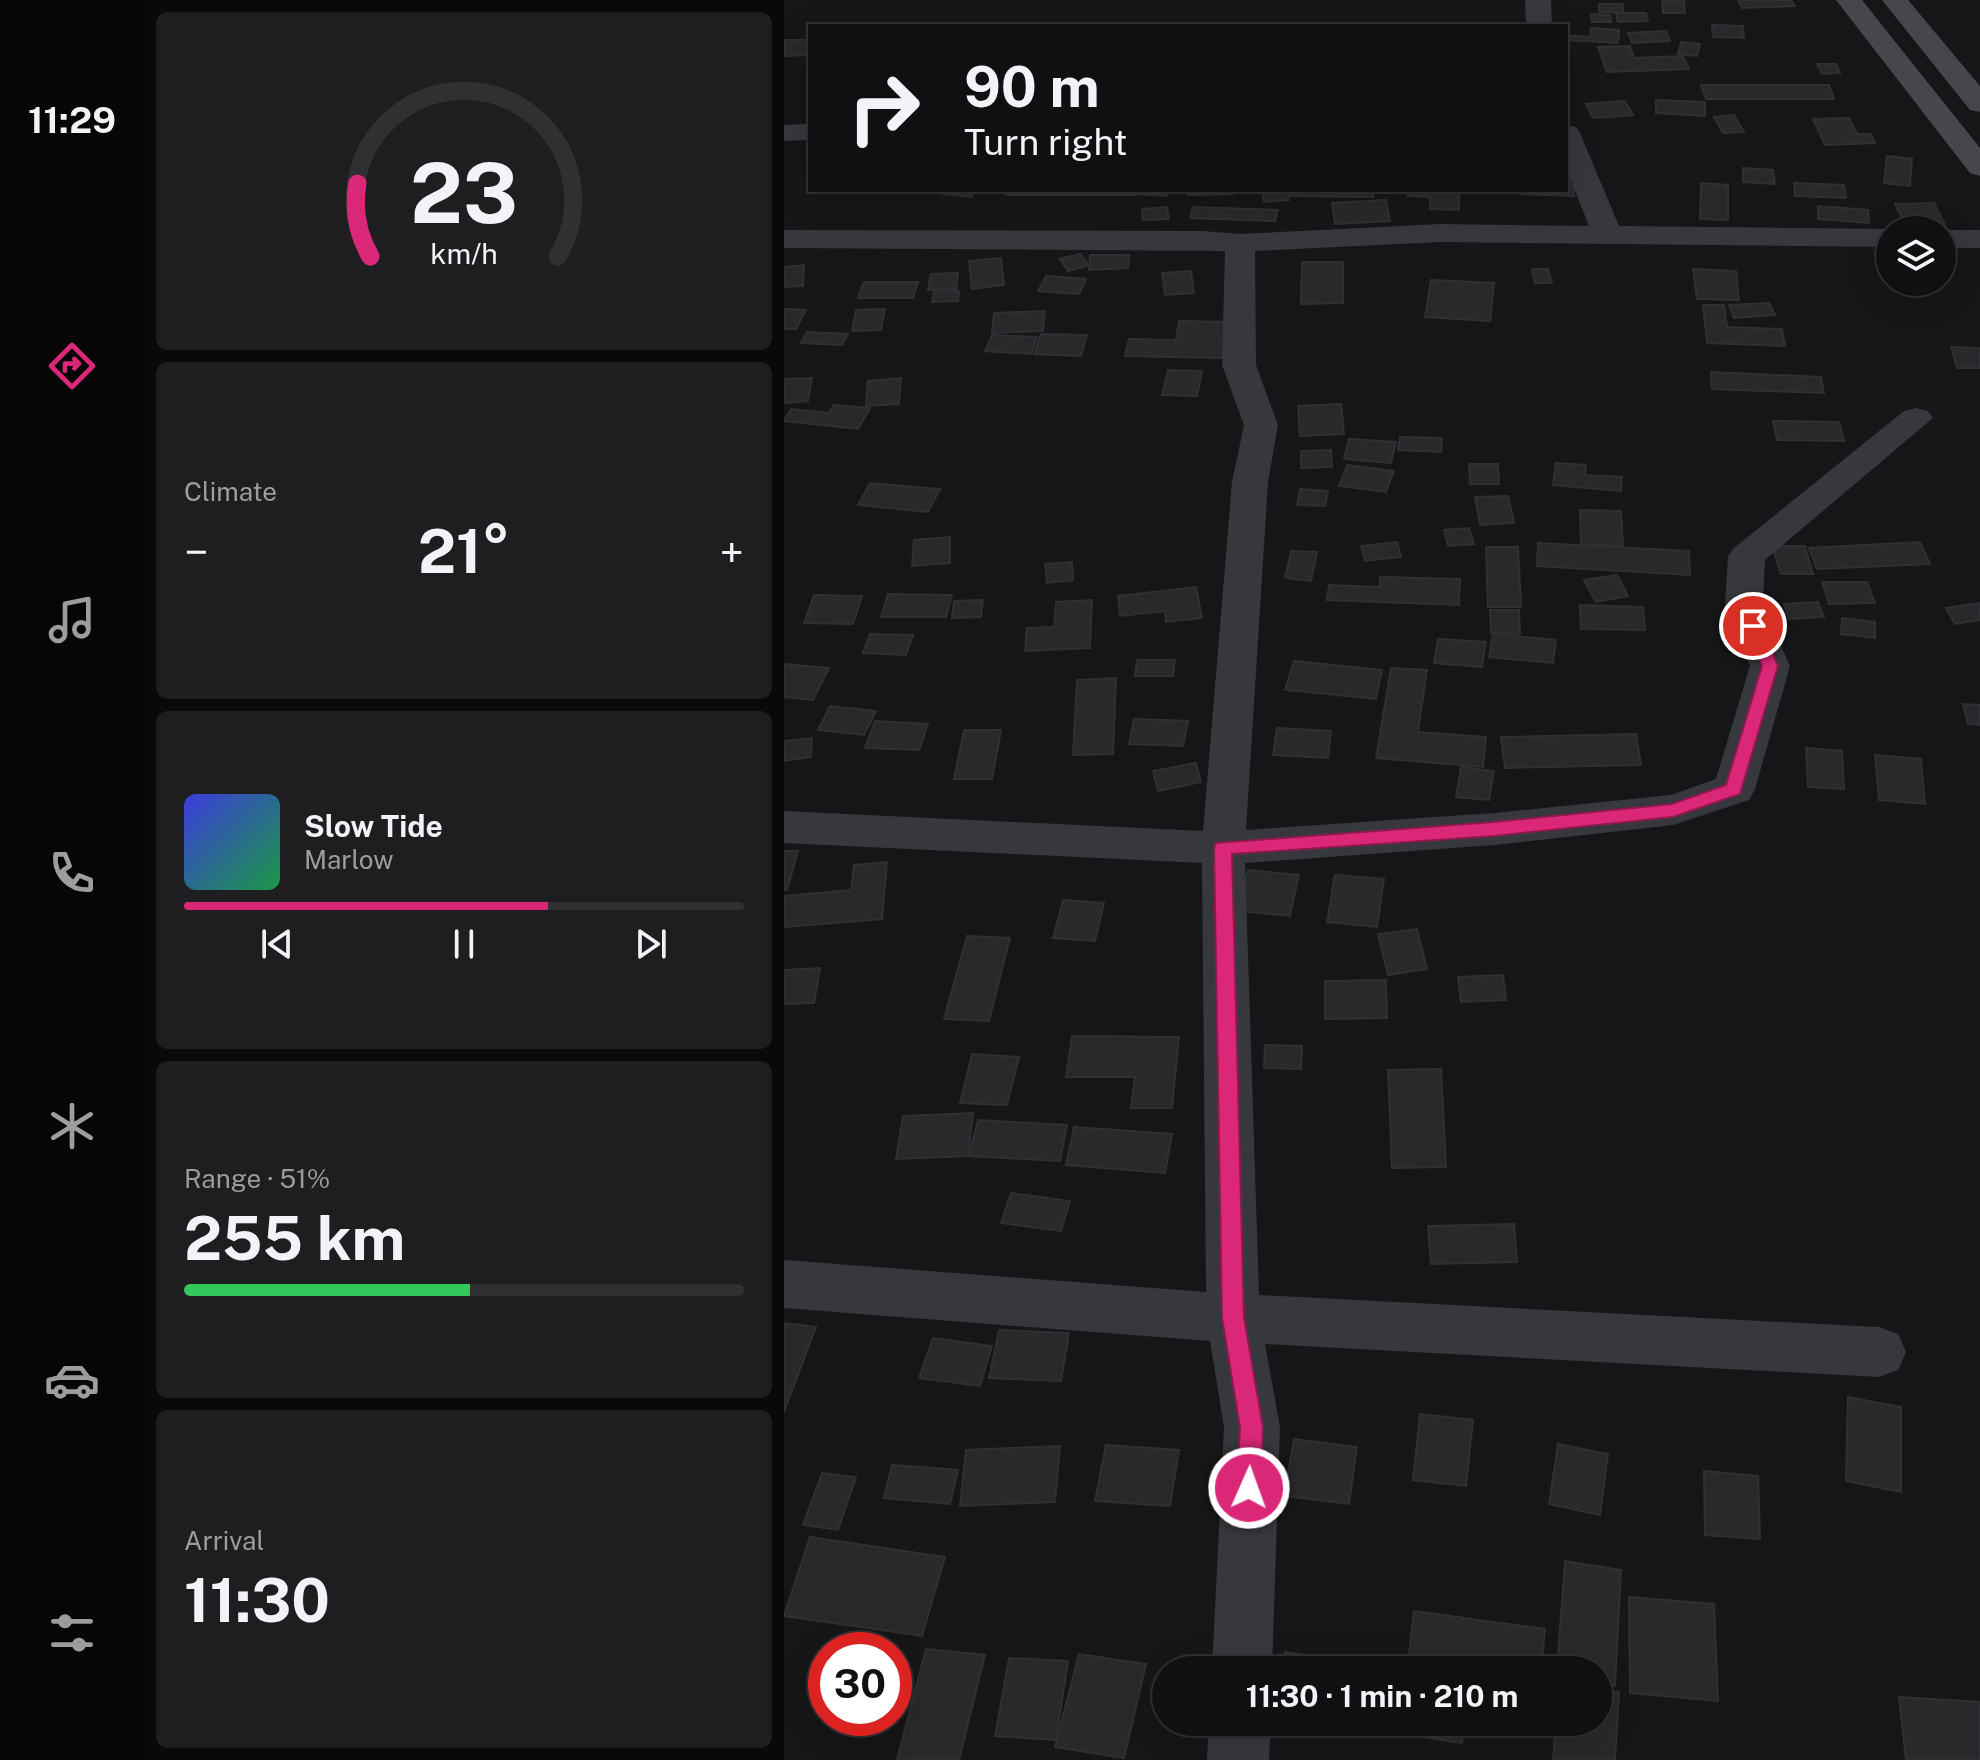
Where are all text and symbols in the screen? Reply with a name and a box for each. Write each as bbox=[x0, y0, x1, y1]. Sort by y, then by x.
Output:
text: 90 m bbox=[964, 54, 1100, 120]
icon: right bbox=[832, 56, 936, 160]
text: 11:29 bbox=[28, 99, 116, 141]
text: Turn right bbox=[964, 121, 1127, 163]
text: 23 bbox=[410, 143, 518, 241]
map controls bbox=[1876, 216, 1956, 296]
button: layers bbox=[1876, 216, 1956, 296]
text: km/h bbox=[430, 237, 498, 270]
icon: directions bbox=[44, 338, 100, 394]
text: Climate bbox=[184, 476, 277, 507]
text: 21° bbox=[418, 516, 510, 587]
text: − bbox=[184, 526, 208, 578]
text: + bbox=[720, 526, 744, 578]
icon: music bbox=[44, 592, 100, 648]
pin bbox=[1719, 592, 1787, 660]
icon: arrive bbox=[1731, 604, 1775, 648]
text: Slow Tide bbox=[304, 808, 443, 844]
text: Marlow bbox=[304, 844, 394, 875]
icon: phone bbox=[44, 845, 100, 901]
icon: previous bbox=[255, 922, 299, 966]
icon: pause bbox=[442, 922, 486, 966]
icon: next bbox=[629, 922, 673, 966]
icon: climate bbox=[44, 1098, 100, 1154]
text: Range · 51% bbox=[184, 1163, 330, 1194]
text: 255 km bbox=[184, 1203, 405, 1274]
icon: car bbox=[44, 1352, 100, 1408]
position arrow bbox=[1207, 1446, 1291, 1530]
text: Arrival bbox=[184, 1525, 264, 1556]
text: 11:30 bbox=[184, 1565, 330, 1636]
icon: filters bbox=[44, 1605, 100, 1661]
speed limit sign: 30 bbox=[808, 1632, 912, 1736]
text: 11:30 · 1 min · 210 m bbox=[1246, 1678, 1518, 1714]

